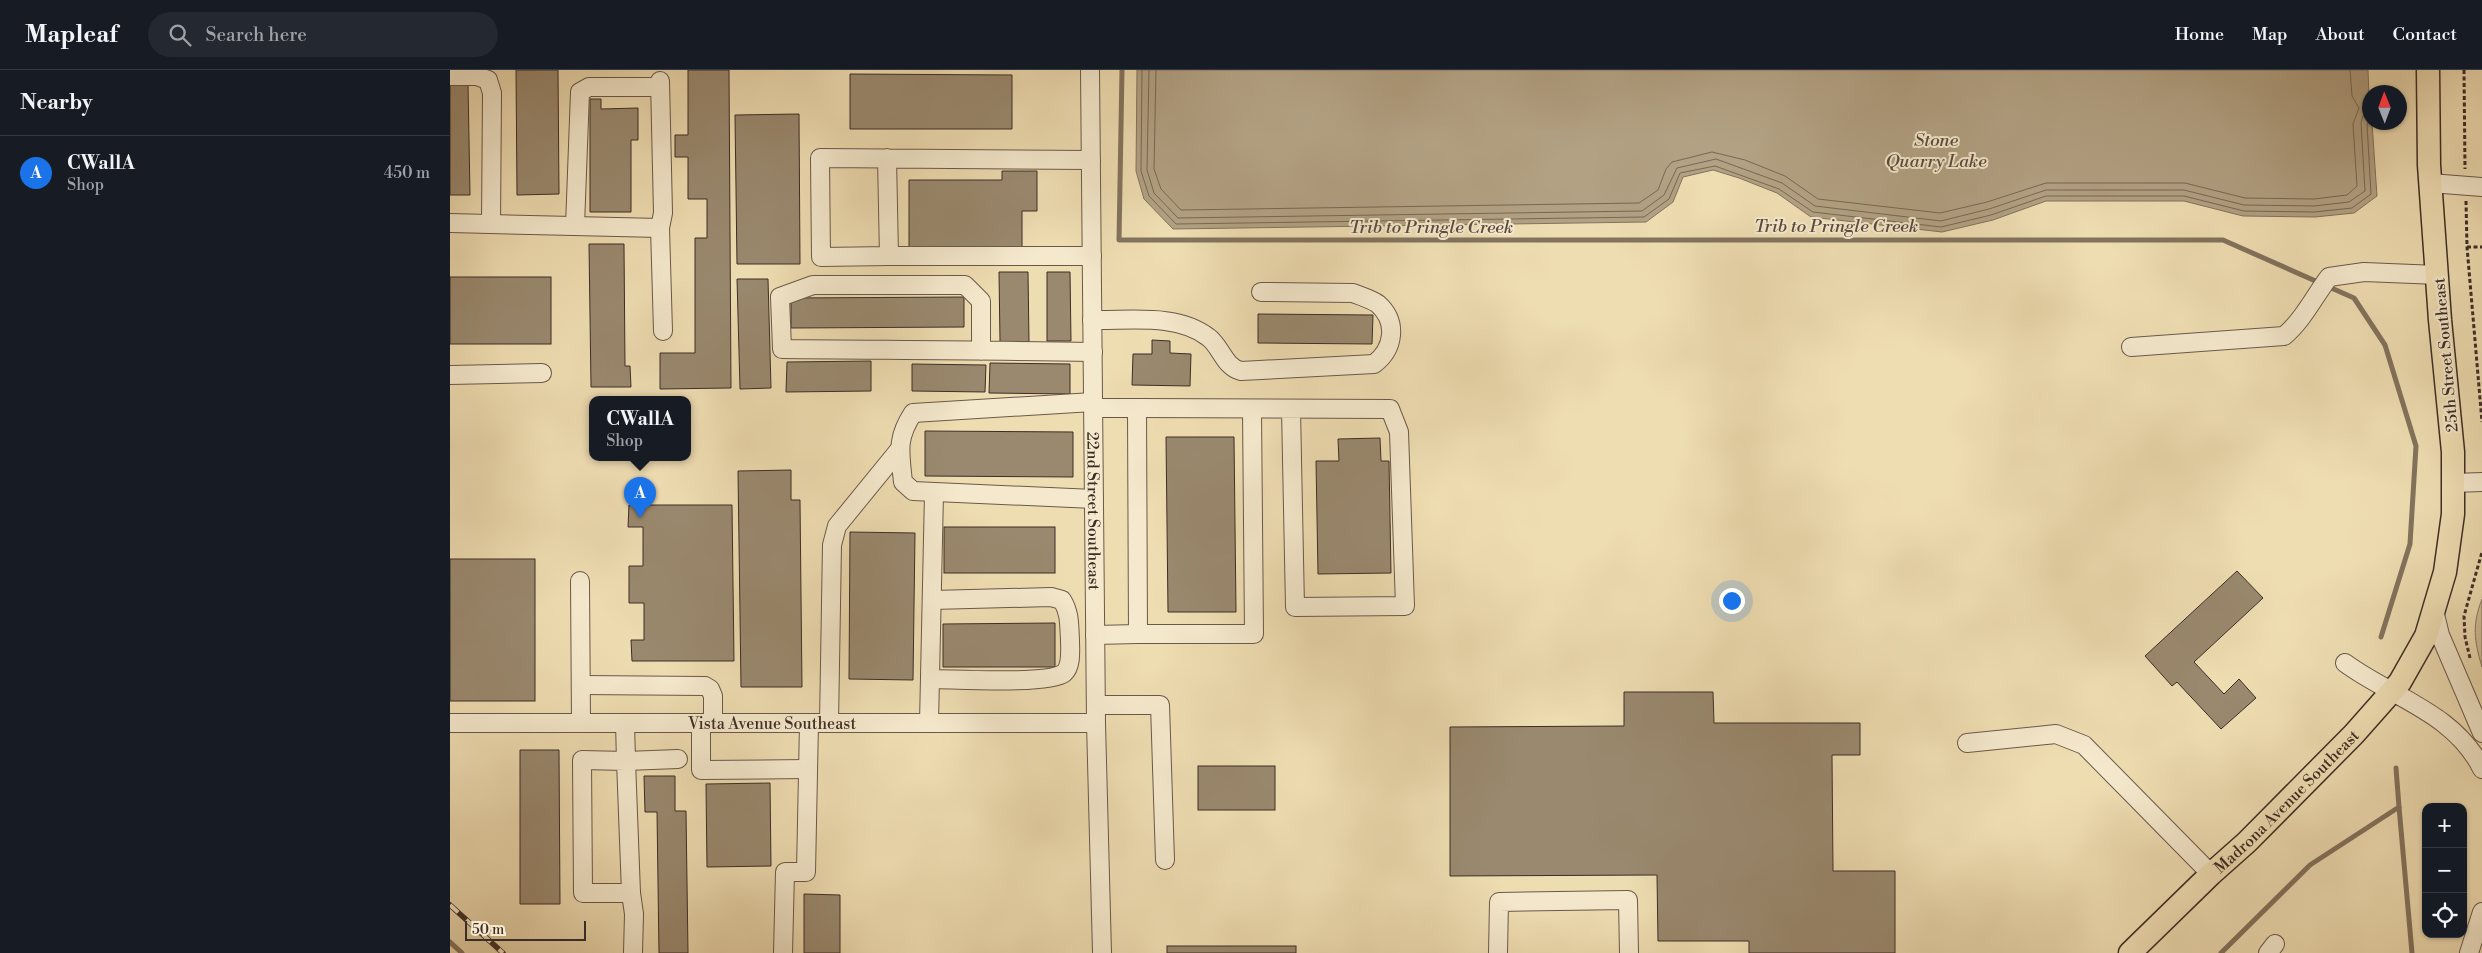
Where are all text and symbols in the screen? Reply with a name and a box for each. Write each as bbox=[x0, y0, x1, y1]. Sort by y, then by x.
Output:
search box bbox=[148, 12, 498, 57]
text: Mapleaf bbox=[25, 20, 118, 50]
icon: search bbox=[166, 21, 194, 49]
text: Search here bbox=[206, 23, 307, 47]
text: Home bbox=[2175, 23, 2224, 46]
text: Map bbox=[2252, 23, 2288, 46]
text: About bbox=[2316, 23, 2365, 46]
text: Contact bbox=[2393, 23, 2457, 46]
north arrow bbox=[2362, 85, 2407, 130]
text: Nearby bbox=[20, 90, 93, 116]
water label: Stone Quarry Lake bbox=[1885, 129, 1987, 173]
text: CWallA bbox=[67, 151, 135, 175]
text: A bbox=[30, 163, 42, 183]
text: 450 m bbox=[384, 163, 430, 183]
text: Shop bbox=[67, 175, 104, 195]
water label: Trib to Pringle Creek bbox=[1754, 215, 1918, 238]
water label: Trib to Pringle Creek bbox=[1349, 216, 1513, 239]
street label: 25th Street Southeast bbox=[2429, 276, 2463, 433]
popup bbox=[589, 396, 691, 461]
text: CWallA bbox=[606, 407, 674, 431]
text: Shop bbox=[606, 431, 643, 451]
street label: 22nd Street Southeast bbox=[1082, 432, 1104, 591]
pin: A bbox=[624, 477, 656, 518]
your location bbox=[1719, 588, 1745, 614]
street label: Vista Avenue Southeast bbox=[687, 714, 856, 734]
street label: Madrona Avenue Southeast bbox=[2210, 726, 2364, 878]
map controls bbox=[2422, 803, 2467, 938]
button: + bbox=[2422, 803, 2467, 848]
button: − bbox=[2422, 848, 2467, 893]
button: locate bbox=[2422, 893, 2467, 938]
scale bar bbox=[465, 918, 586, 941]
text: 50 m bbox=[472, 921, 504, 939]

